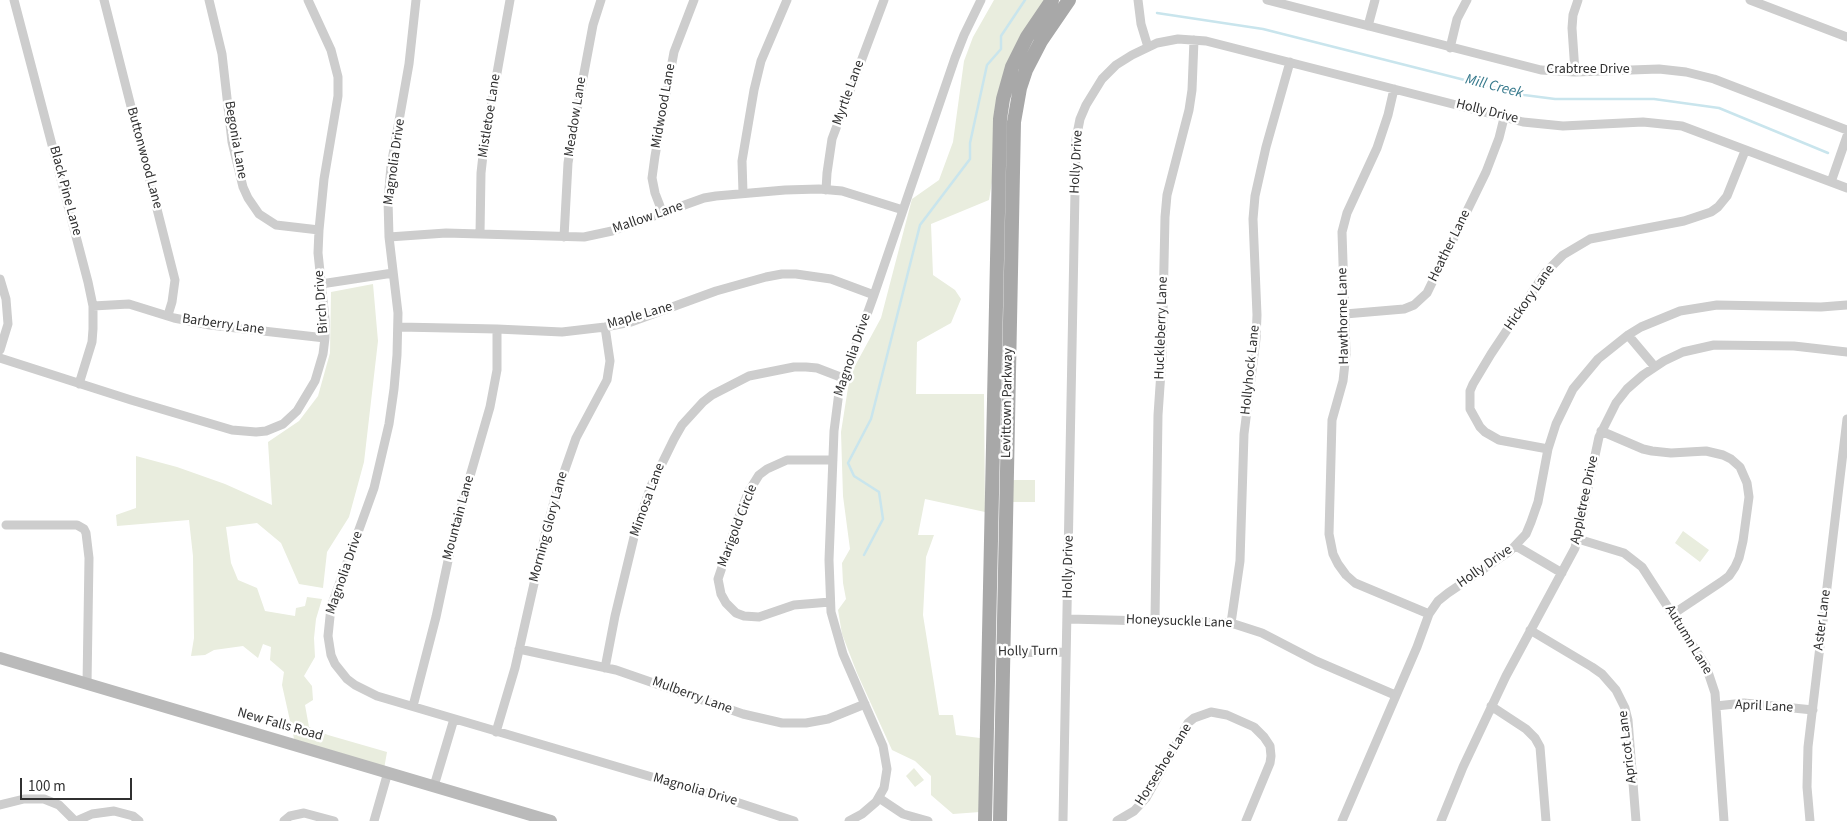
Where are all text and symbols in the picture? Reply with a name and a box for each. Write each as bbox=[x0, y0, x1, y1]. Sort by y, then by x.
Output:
street label: Myrtle Lane bbox=[829, 58, 869, 128]
street label: Midwood Lane bbox=[648, 62, 680, 150]
street label: Crabtree Drive bbox=[1546, 62, 1630, 78]
water label: Mill Creek bbox=[1463, 71, 1525, 103]
street label: Mistletoe Lane bbox=[475, 73, 505, 159]
street label: Meadow Lane bbox=[561, 76, 591, 158]
street label: Holly Drive bbox=[1454, 96, 1520, 128]
street label: Begonia Lane bbox=[220, 100, 250, 180]
street label: Buttonwood Lane bbox=[122, 105, 166, 211]
street label: Magnolia Drive bbox=[381, 118, 409, 206]
street label: Holly Drive bbox=[1067, 130, 1087, 194]
street label: Black Pine Lane bbox=[45, 144, 85, 238]
street label: Mallow Lane bbox=[611, 198, 685, 238]
street label: Heather Lane bbox=[1425, 207, 1475, 285]
street label: Hickory Lane bbox=[1501, 262, 1559, 334]
street label: Hawthorne Lane bbox=[1335, 267, 1353, 365]
street label: Birch Drive bbox=[311, 270, 333, 334]
street label: Huckleberry Lane bbox=[1152, 276, 1172, 380]
street label: Maple Lane bbox=[606, 299, 674, 333]
street label: Barberry Lane bbox=[181, 311, 265, 339]
street label: Magnolia Drive bbox=[831, 311, 875, 399]
street label: Hollyhock Lane bbox=[1238, 324, 1264, 416]
street label: Levittown Parkway bbox=[999, 348, 1017, 458]
street label: Appletree Drive bbox=[1567, 454, 1603, 546]
street label: Mimosa Lane bbox=[627, 461, 669, 539]
street label: Morning Glory Lane bbox=[526, 470, 572, 584]
street label: Mountain Lane bbox=[440, 474, 478, 562]
street label: Marigold Circle bbox=[715, 482, 761, 570]
street label: Magnolia Drive bbox=[323, 529, 367, 617]
street label: Holly Drive bbox=[1060, 535, 1078, 599]
street label: Holly Drive bbox=[1454, 542, 1516, 592]
street label: Aster Lane bbox=[1811, 589, 1835, 651]
street label: Autumn Lane bbox=[1661, 602, 1715, 678]
street label: Honeysuckle Lane bbox=[1125, 612, 1233, 632]
street label: Holly Turn bbox=[998, 643, 1058, 661]
street label: Mulberry Lane bbox=[650, 674, 734, 718]
street label: April Lane bbox=[1734, 697, 1794, 717]
street label: New Falls Road bbox=[235, 705, 325, 745]
street label: Apricot Lane bbox=[1615, 710, 1641, 784]
street label: Horseshoe Lane bbox=[1132, 721, 1196, 809]
scale bar bbox=[22, 768, 135, 800]
street label: Magnolia Drive bbox=[651, 770, 739, 810]
text: 100 m bbox=[28, 776, 66, 797]

